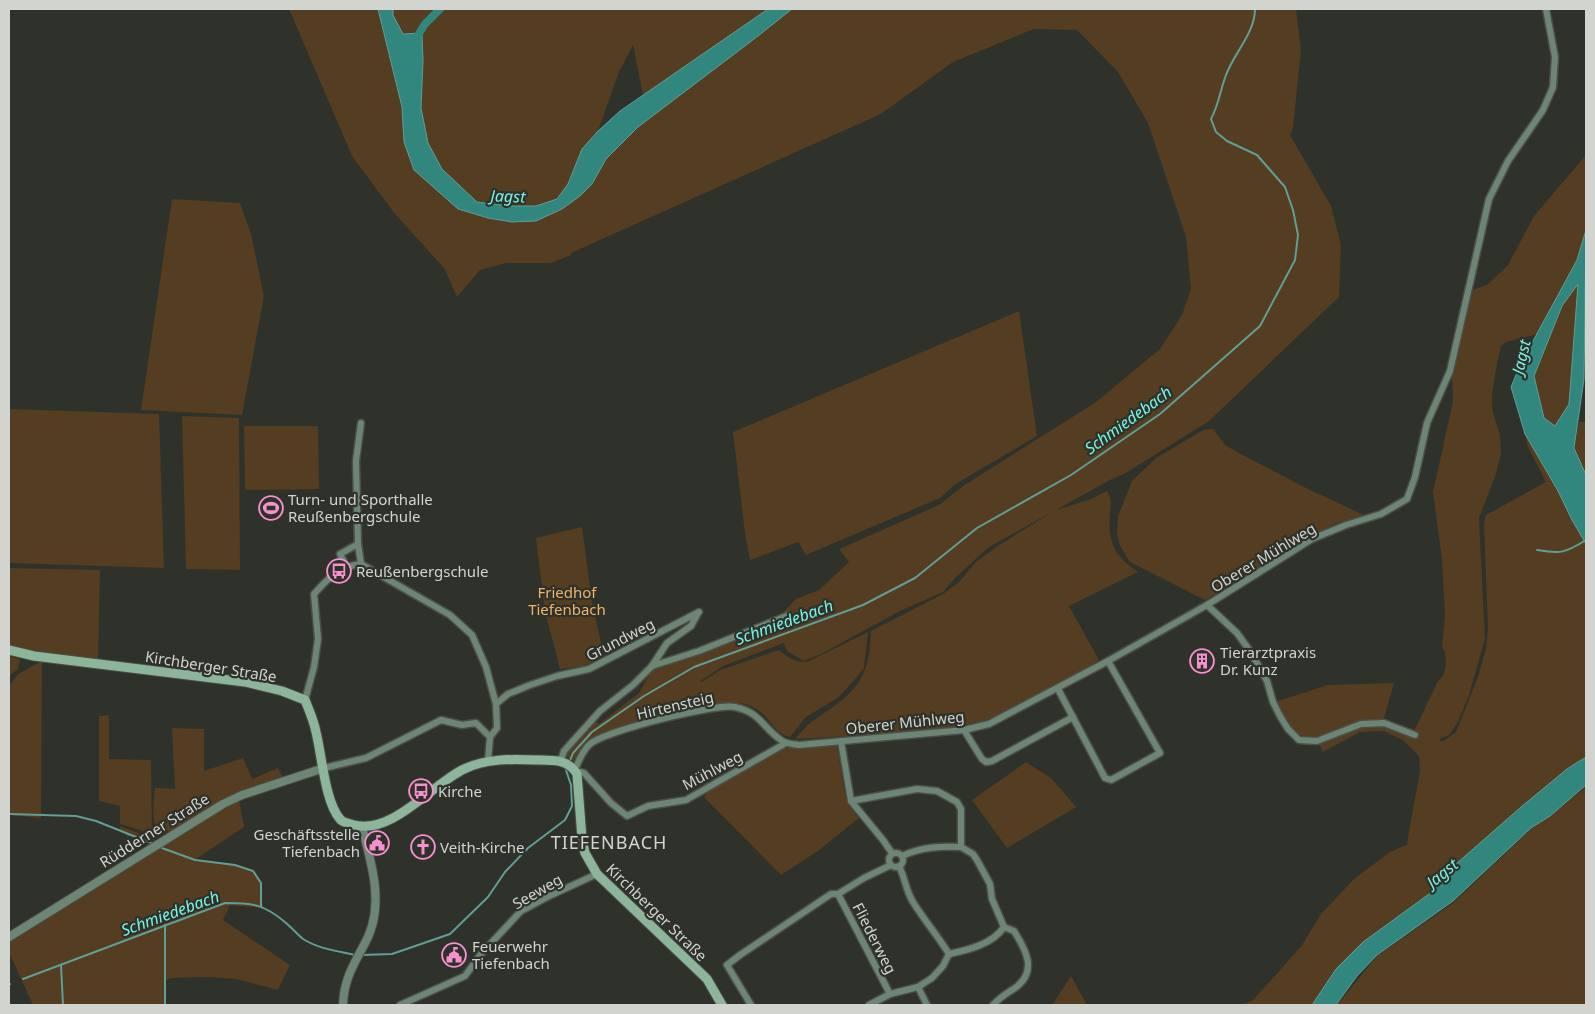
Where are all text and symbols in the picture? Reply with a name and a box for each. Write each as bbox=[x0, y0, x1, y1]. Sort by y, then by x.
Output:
water label: Jagst bbox=[487, 184, 527, 208]
water label: Jagst bbox=[1506, 337, 1536, 379]
water label: Schmiedebach bbox=[1080, 381, 1176, 459]
place label: Turn- und Sporthalle Reußenbergschule bbox=[288, 489, 433, 526]
sports icon: Turn- und Sporthalle Reußenbergschule bbox=[258, 495, 284, 521]
street label: Oberer Mühlweg bbox=[1207, 518, 1319, 596]
bus stop icon: Reußenbergschule bbox=[326, 558, 352, 584]
place label: Reußenbergschule bbox=[356, 561, 488, 581]
park label: Friedhof Tiefenbach bbox=[528, 582, 606, 619]
water label: Schmiedebach bbox=[732, 594, 836, 650]
street label: Grundweg bbox=[582, 613, 658, 665]
place label: Tierarztpraxis Dr. Kunz bbox=[1220, 642, 1316, 679]
street label: Kirchberger Straße bbox=[144, 646, 278, 686]
building icon: Tierarztpraxis Dr. Kunz bbox=[1189, 648, 1215, 674]
street label: Hirtensteig bbox=[635, 686, 715, 724]
street label: Oberer Mühlweg bbox=[845, 706, 965, 738]
street label: Mühlweg bbox=[678, 746, 746, 794]
bus stop icon: Kirche bbox=[408, 778, 434, 804]
place label: Kirche bbox=[438, 781, 482, 801]
street label: Rüdderner Straße bbox=[96, 788, 212, 872]
place label: Geschäftsstelle Tiefenbach bbox=[254, 824, 360, 861]
public building icon: Geschäftsstelle Tiefenbach bbox=[364, 830, 390, 856]
district label: TIEFENBACH bbox=[551, 830, 667, 854]
church icon: Veith-Kirche bbox=[410, 834, 436, 860]
place label: Veith-Kirche bbox=[440, 837, 525, 857]
water label: Jagst bbox=[1419, 853, 1463, 894]
street label: Kirchberger Straße bbox=[602, 859, 712, 965]
street label: Seeweg bbox=[508, 869, 566, 913]
water label: Schmiedebach bbox=[118, 885, 222, 941]
street label: Fliederweg bbox=[849, 899, 901, 977]
place label: Feuerwehr Tiefenbach bbox=[472, 936, 550, 973]
public building icon: Feuerwehr Tiefenbach bbox=[441, 942, 467, 968]

